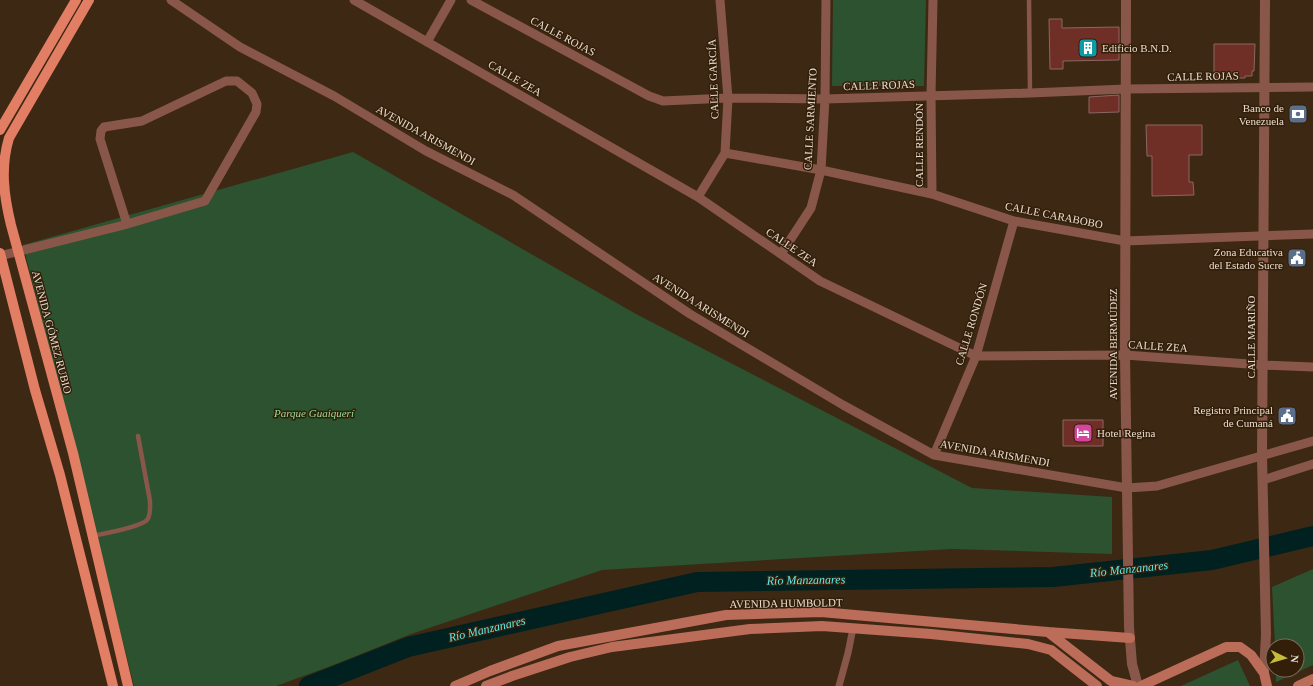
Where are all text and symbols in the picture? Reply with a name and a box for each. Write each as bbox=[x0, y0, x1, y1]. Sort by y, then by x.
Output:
street label: CALLE ROJAS bbox=[528, 14, 598, 58]
building icon: Edificio B.N.D. bbox=[1077, 37, 1099, 59]
street label: CALLE GARCÍA bbox=[706, 39, 720, 119]
place label: Edificio B.N.D. bbox=[1102, 42, 1172, 54]
street label: CALLE ZEA bbox=[486, 58, 544, 98]
street label: CALLE SARMIENTO bbox=[801, 68, 819, 170]
street label: CALLE ROJAS bbox=[1167, 69, 1239, 83]
street label: CALLE ROJAS bbox=[843, 78, 915, 92]
place label: Banco de Venezuela bbox=[1239, 102, 1284, 127]
street label: AVENIDA ARISMENDI bbox=[374, 103, 478, 167]
street label: CALLE RENDÓN bbox=[913, 103, 925, 187]
bank icon: Banco de Venezuela bbox=[1287, 103, 1309, 125]
street label: CALLE CARABOBO bbox=[1004, 200, 1104, 230]
street label: CALLE ZEA bbox=[764, 225, 820, 269]
place label: Zona Educativa del Estado Sucre bbox=[1209, 246, 1283, 271]
public building icon: Zona Educativa del Estado Sucre bbox=[1286, 247, 1308, 269]
street label: AVENIDA GÓMEZ RUBIO bbox=[30, 269, 74, 395]
street label: AVENIDA ARISMENDI bbox=[651, 270, 752, 340]
street label: CALLE RONDÓN bbox=[953, 281, 989, 367]
street label: AVENIDA BERMÚDEZ bbox=[1107, 288, 1119, 400]
street label: CALLE MARIÑO bbox=[1245, 296, 1257, 378]
street label: CALLE ZEA bbox=[1128, 338, 1188, 354]
place label: Registro Principal de Cumaná bbox=[1193, 404, 1273, 429]
public building icon: Registro Principal de Cumaná bbox=[1276, 405, 1298, 427]
park label: Parque Guaiquerí bbox=[273, 407, 355, 419]
hotel icon: Hotel Regina bbox=[1072, 422, 1094, 444]
place label: Hotel Regina bbox=[1097, 427, 1155, 439]
street label: AVENIDA ARISMENDI bbox=[939, 437, 1051, 469]
water label: Río Manzanares bbox=[1088, 558, 1169, 580]
water label: Río Manzanares bbox=[766, 572, 846, 588]
street label: AVENIDA HUMBOLDT bbox=[729, 596, 843, 610]
water label: Río Manzanares bbox=[446, 613, 527, 645]
north arrow bbox=[1265, 638, 1305, 678]
text: N bbox=[1289, 654, 1301, 663]

